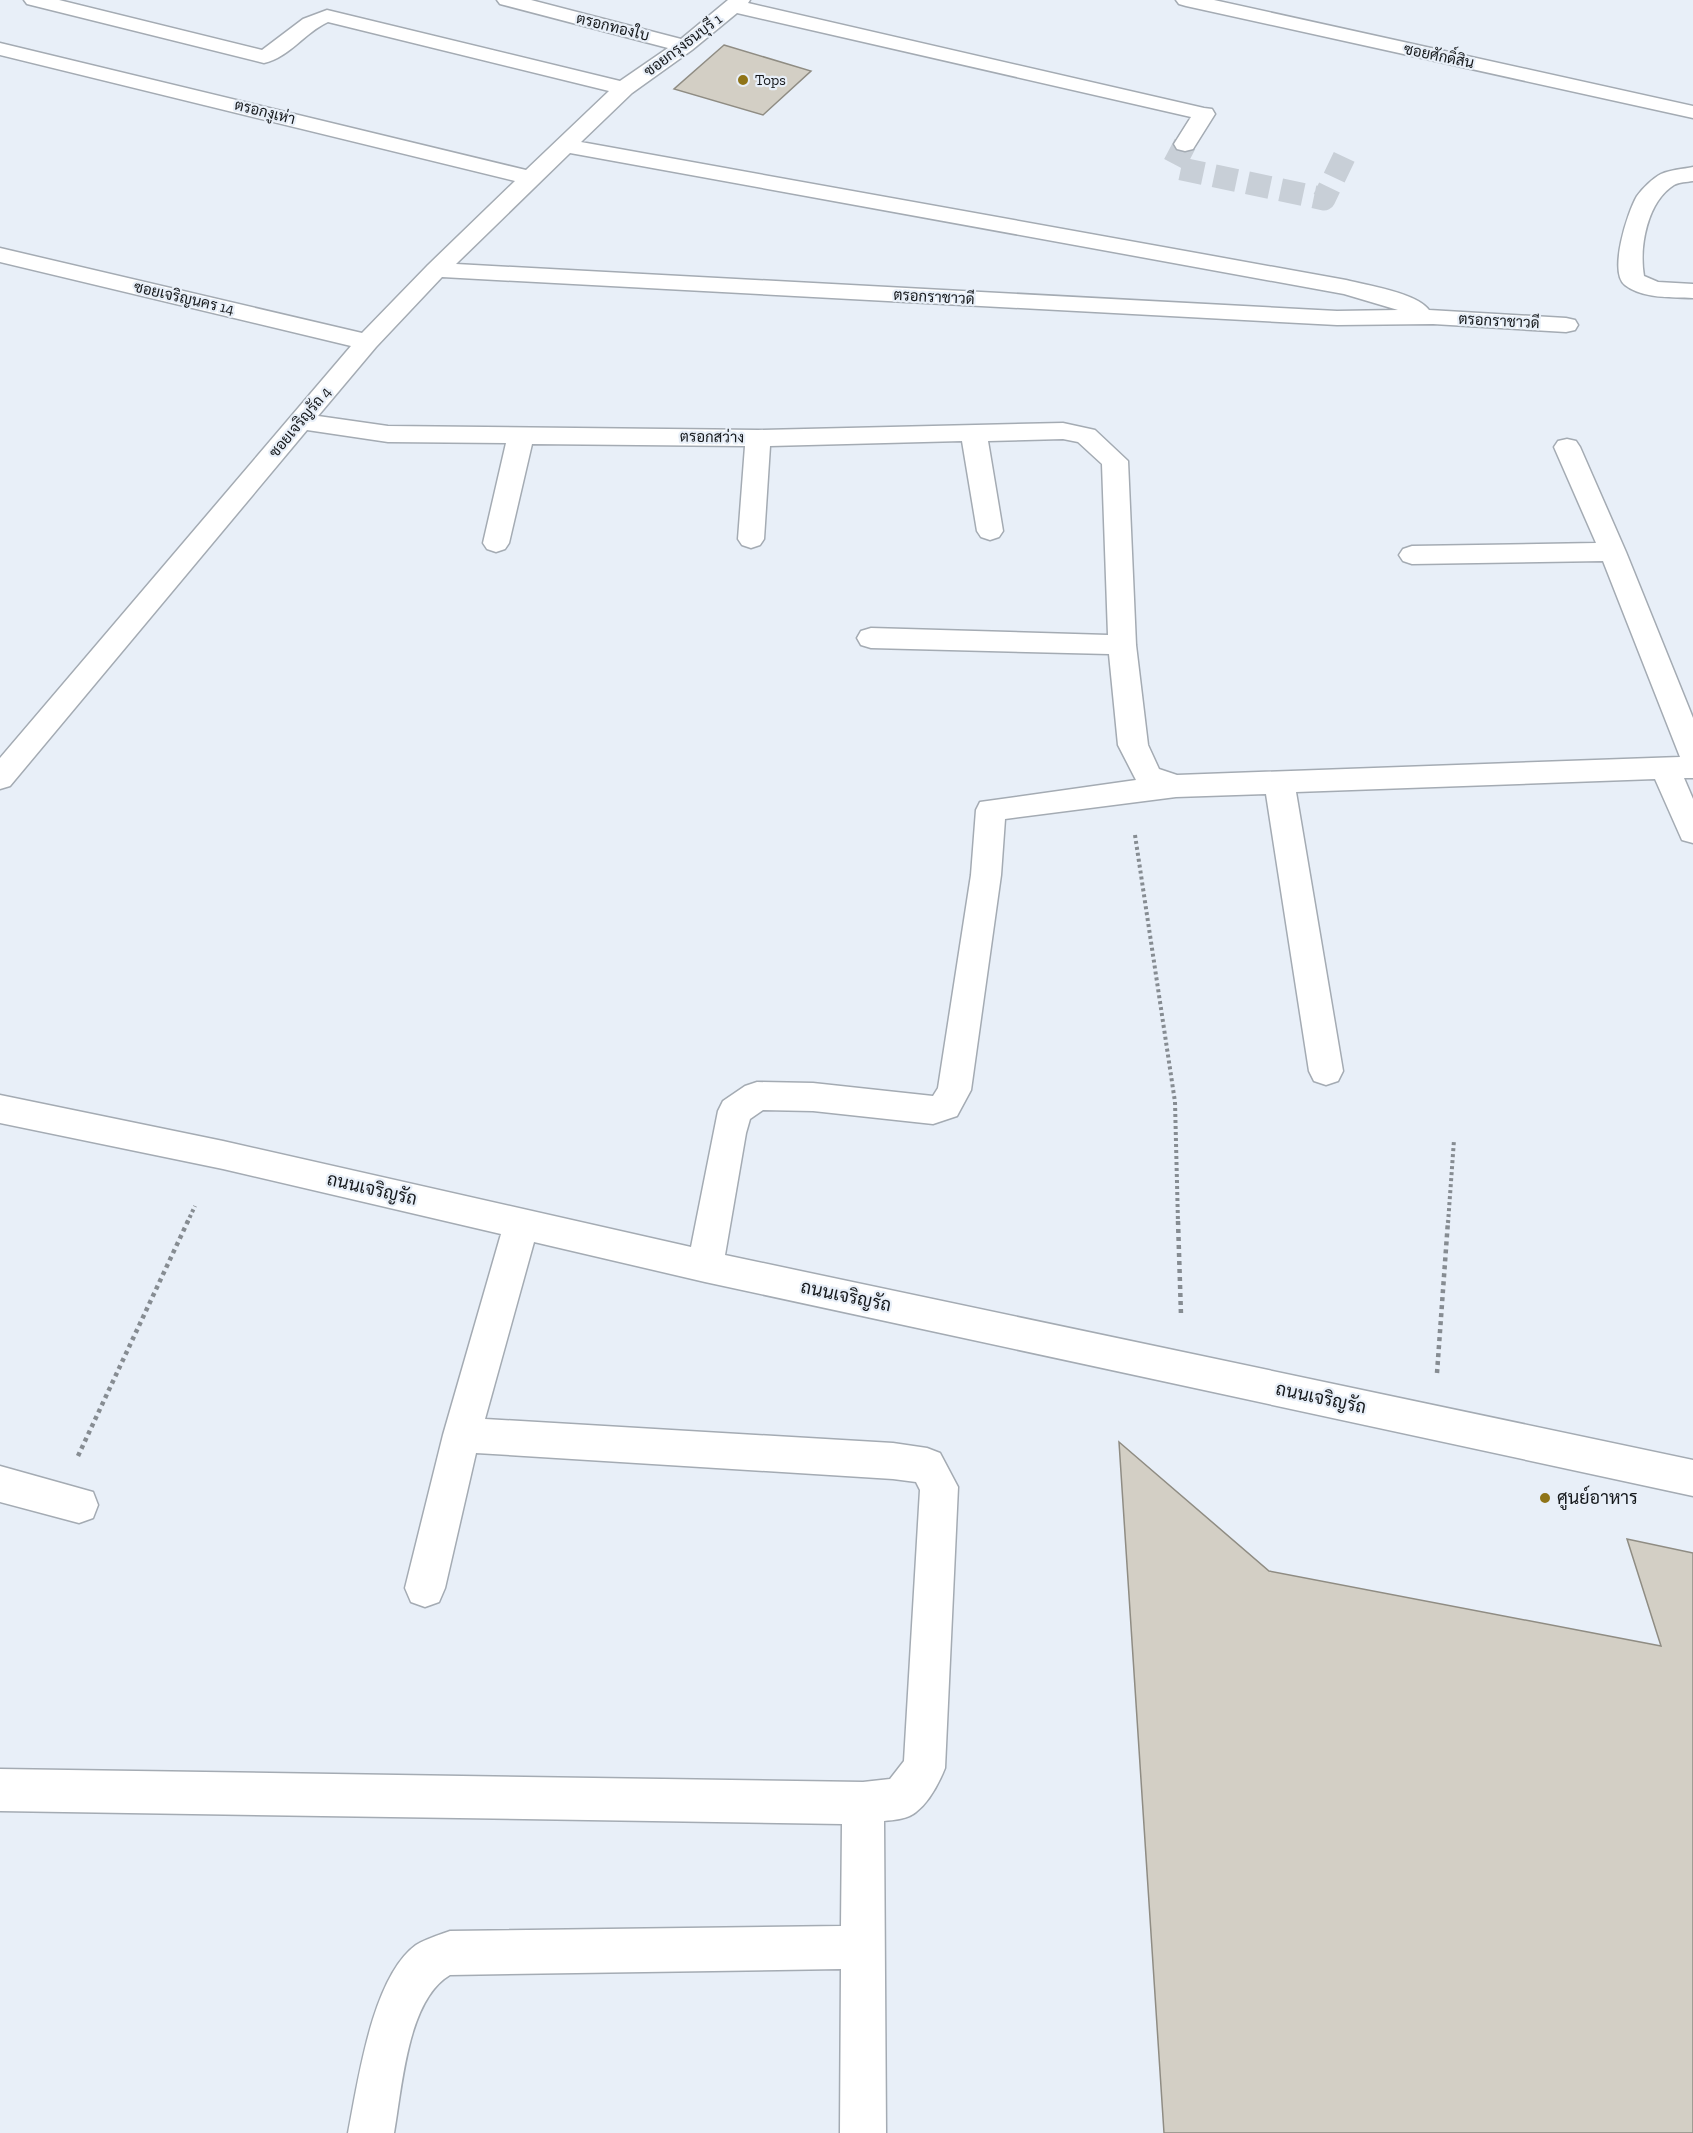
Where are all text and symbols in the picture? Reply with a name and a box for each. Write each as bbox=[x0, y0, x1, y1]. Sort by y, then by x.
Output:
street label: ตรอกทองใบ bbox=[575, 8, 652, 45]
street label: ซอยกรุงธนบุรี 1 bbox=[640, 9, 727, 82]
street label: ซอยศักดิ์สิน bbox=[1402, 34, 1477, 72]
place label: Tops bbox=[755, 71, 786, 89]
marker: Tops bbox=[736, 73, 750, 87]
street label: ตรอกงูเห่า bbox=[232, 95, 298, 129]
street label: ซอยเจริญนคร 14 bbox=[132, 278, 236, 318]
street label: ตรอกราชาวดี bbox=[893, 285, 975, 308]
street label: ตรอกราชาวดี bbox=[1458, 309, 1540, 332]
street label: ซอยเจริญรัถ 4 bbox=[265, 383, 335, 461]
street label: ตรอกสว่าง bbox=[680, 426, 744, 447]
street label: ถนนเจริญรัถ bbox=[325, 1168, 419, 1210]
street label: ถนนเจริญรัถ bbox=[799, 1276, 893, 1316]
street label: ถนนเจริญรัถ bbox=[1274, 1378, 1368, 1418]
place label: ศูนย์อาหาร bbox=[1557, 1485, 1638, 1511]
marker: ศูนย์อาหาร bbox=[1538, 1491, 1552, 1505]

